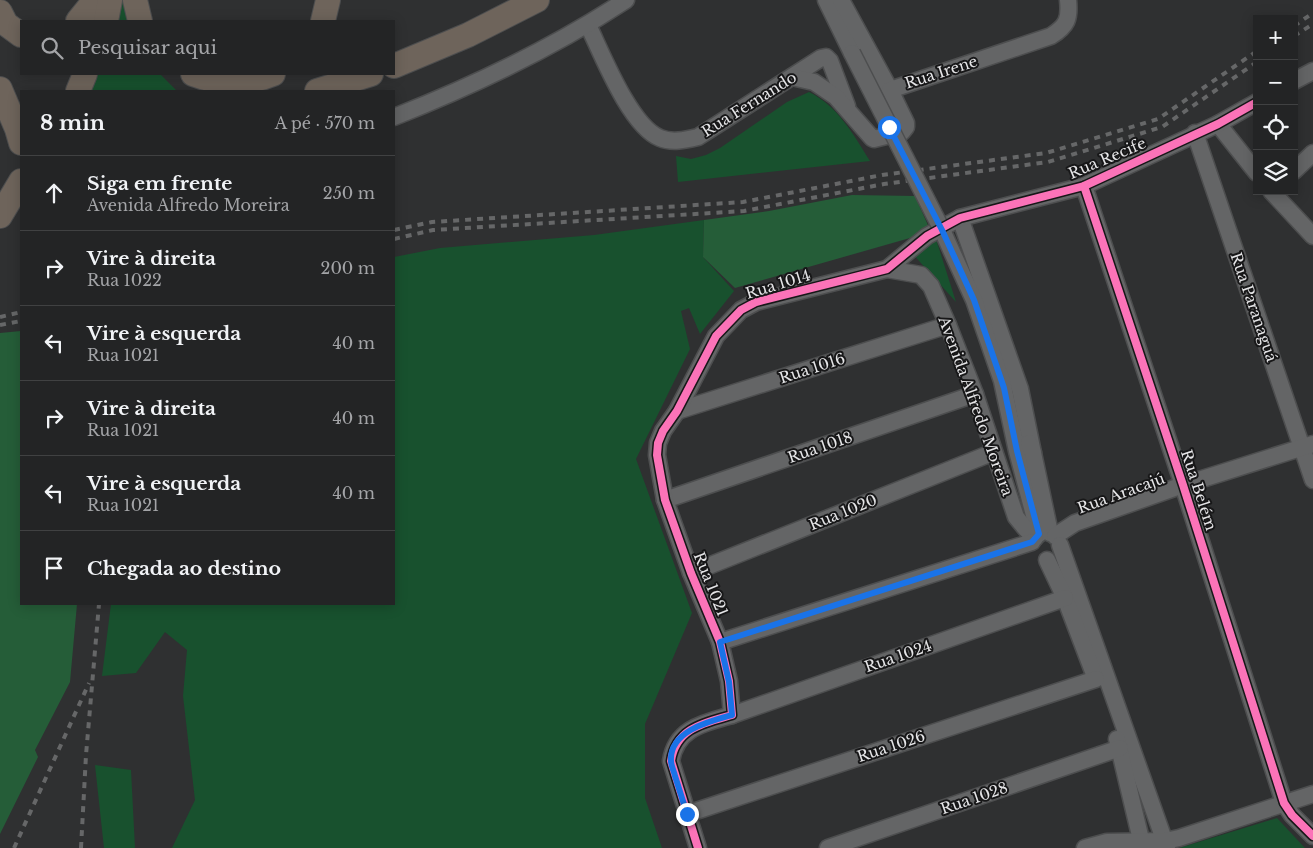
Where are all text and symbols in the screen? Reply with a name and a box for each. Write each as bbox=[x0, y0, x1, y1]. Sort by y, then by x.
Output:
map controls bbox=[1253, 15, 1298, 195]
button: + bbox=[1253, 15, 1298, 60]
search box bbox=[20, 20, 395, 75]
icon: search bbox=[38, 34, 66, 62]
text: Pesquisar aqui bbox=[78, 36, 217, 59]
street label: Rua Irene bbox=[902, 51, 980, 93]
button: − bbox=[1253, 60, 1298, 105]
street label: Rua Fernando bbox=[698, 67, 800, 141]
button: locate bbox=[1253, 105, 1298, 150]
text: 8 min bbox=[40, 110, 105, 136]
text: A pé · 570 m bbox=[275, 113, 375, 133]
route start bbox=[878, 116, 901, 139]
street label: Rua Recife bbox=[1065, 133, 1149, 183]
button: layers bbox=[1253, 150, 1298, 195]
text: Siga em frente bbox=[87, 172, 232, 195]
icon: ahead bbox=[40, 179, 68, 207]
text: 250 m bbox=[323, 183, 375, 203]
text: Avenida Alfredo Moreira bbox=[87, 195, 290, 215]
text: Vire à direita bbox=[87, 247, 216, 270]
street label: Rua Paranaguá bbox=[1226, 250, 1282, 365]
icon: right bbox=[40, 254, 68, 282]
text: 200 m bbox=[321, 258, 375, 278]
street label: Rua 1014 bbox=[743, 265, 813, 303]
text: Rua 1022 bbox=[87, 270, 162, 290]
street label: Avenida Alfredo Moreira bbox=[934, 313, 1018, 499]
text: Vire à esquerda bbox=[87, 322, 241, 345]
icon: left bbox=[40, 329, 68, 357]
text: 40 m bbox=[332, 333, 375, 353]
text: Rua 1021 bbox=[87, 345, 159, 365]
street label: Rua 1016 bbox=[777, 348, 847, 388]
text: Vire à direita bbox=[87, 397, 216, 420]
icon: right bbox=[40, 404, 68, 432]
text: 40 m bbox=[332, 408, 375, 428]
text: Rua 1021 bbox=[87, 420, 159, 440]
street label: Rua 1018 bbox=[785, 427, 855, 467]
street label: Rua Belém bbox=[1177, 447, 1221, 533]
street label: Rua Aracajú bbox=[1075, 468, 1167, 518]
text: Vire à esquerda bbox=[87, 472, 241, 495]
icon: left bbox=[40, 479, 68, 507]
text: 40 m bbox=[332, 483, 375, 503]
street label: Rua 1020 bbox=[806, 490, 880, 534]
text: Rua 1021 bbox=[87, 495, 159, 515]
street label: Rua 1021 bbox=[690, 549, 732, 619]
icon: arrive bbox=[40, 554, 68, 582]
text: Chegada ao destino bbox=[87, 557, 281, 580]
street label: Rua 1024 bbox=[862, 636, 934, 676]
street label: Rua 1026 bbox=[854, 726, 928, 766]
street label: Rua 1028 bbox=[938, 778, 1010, 818]
route end bbox=[676, 803, 699, 826]

